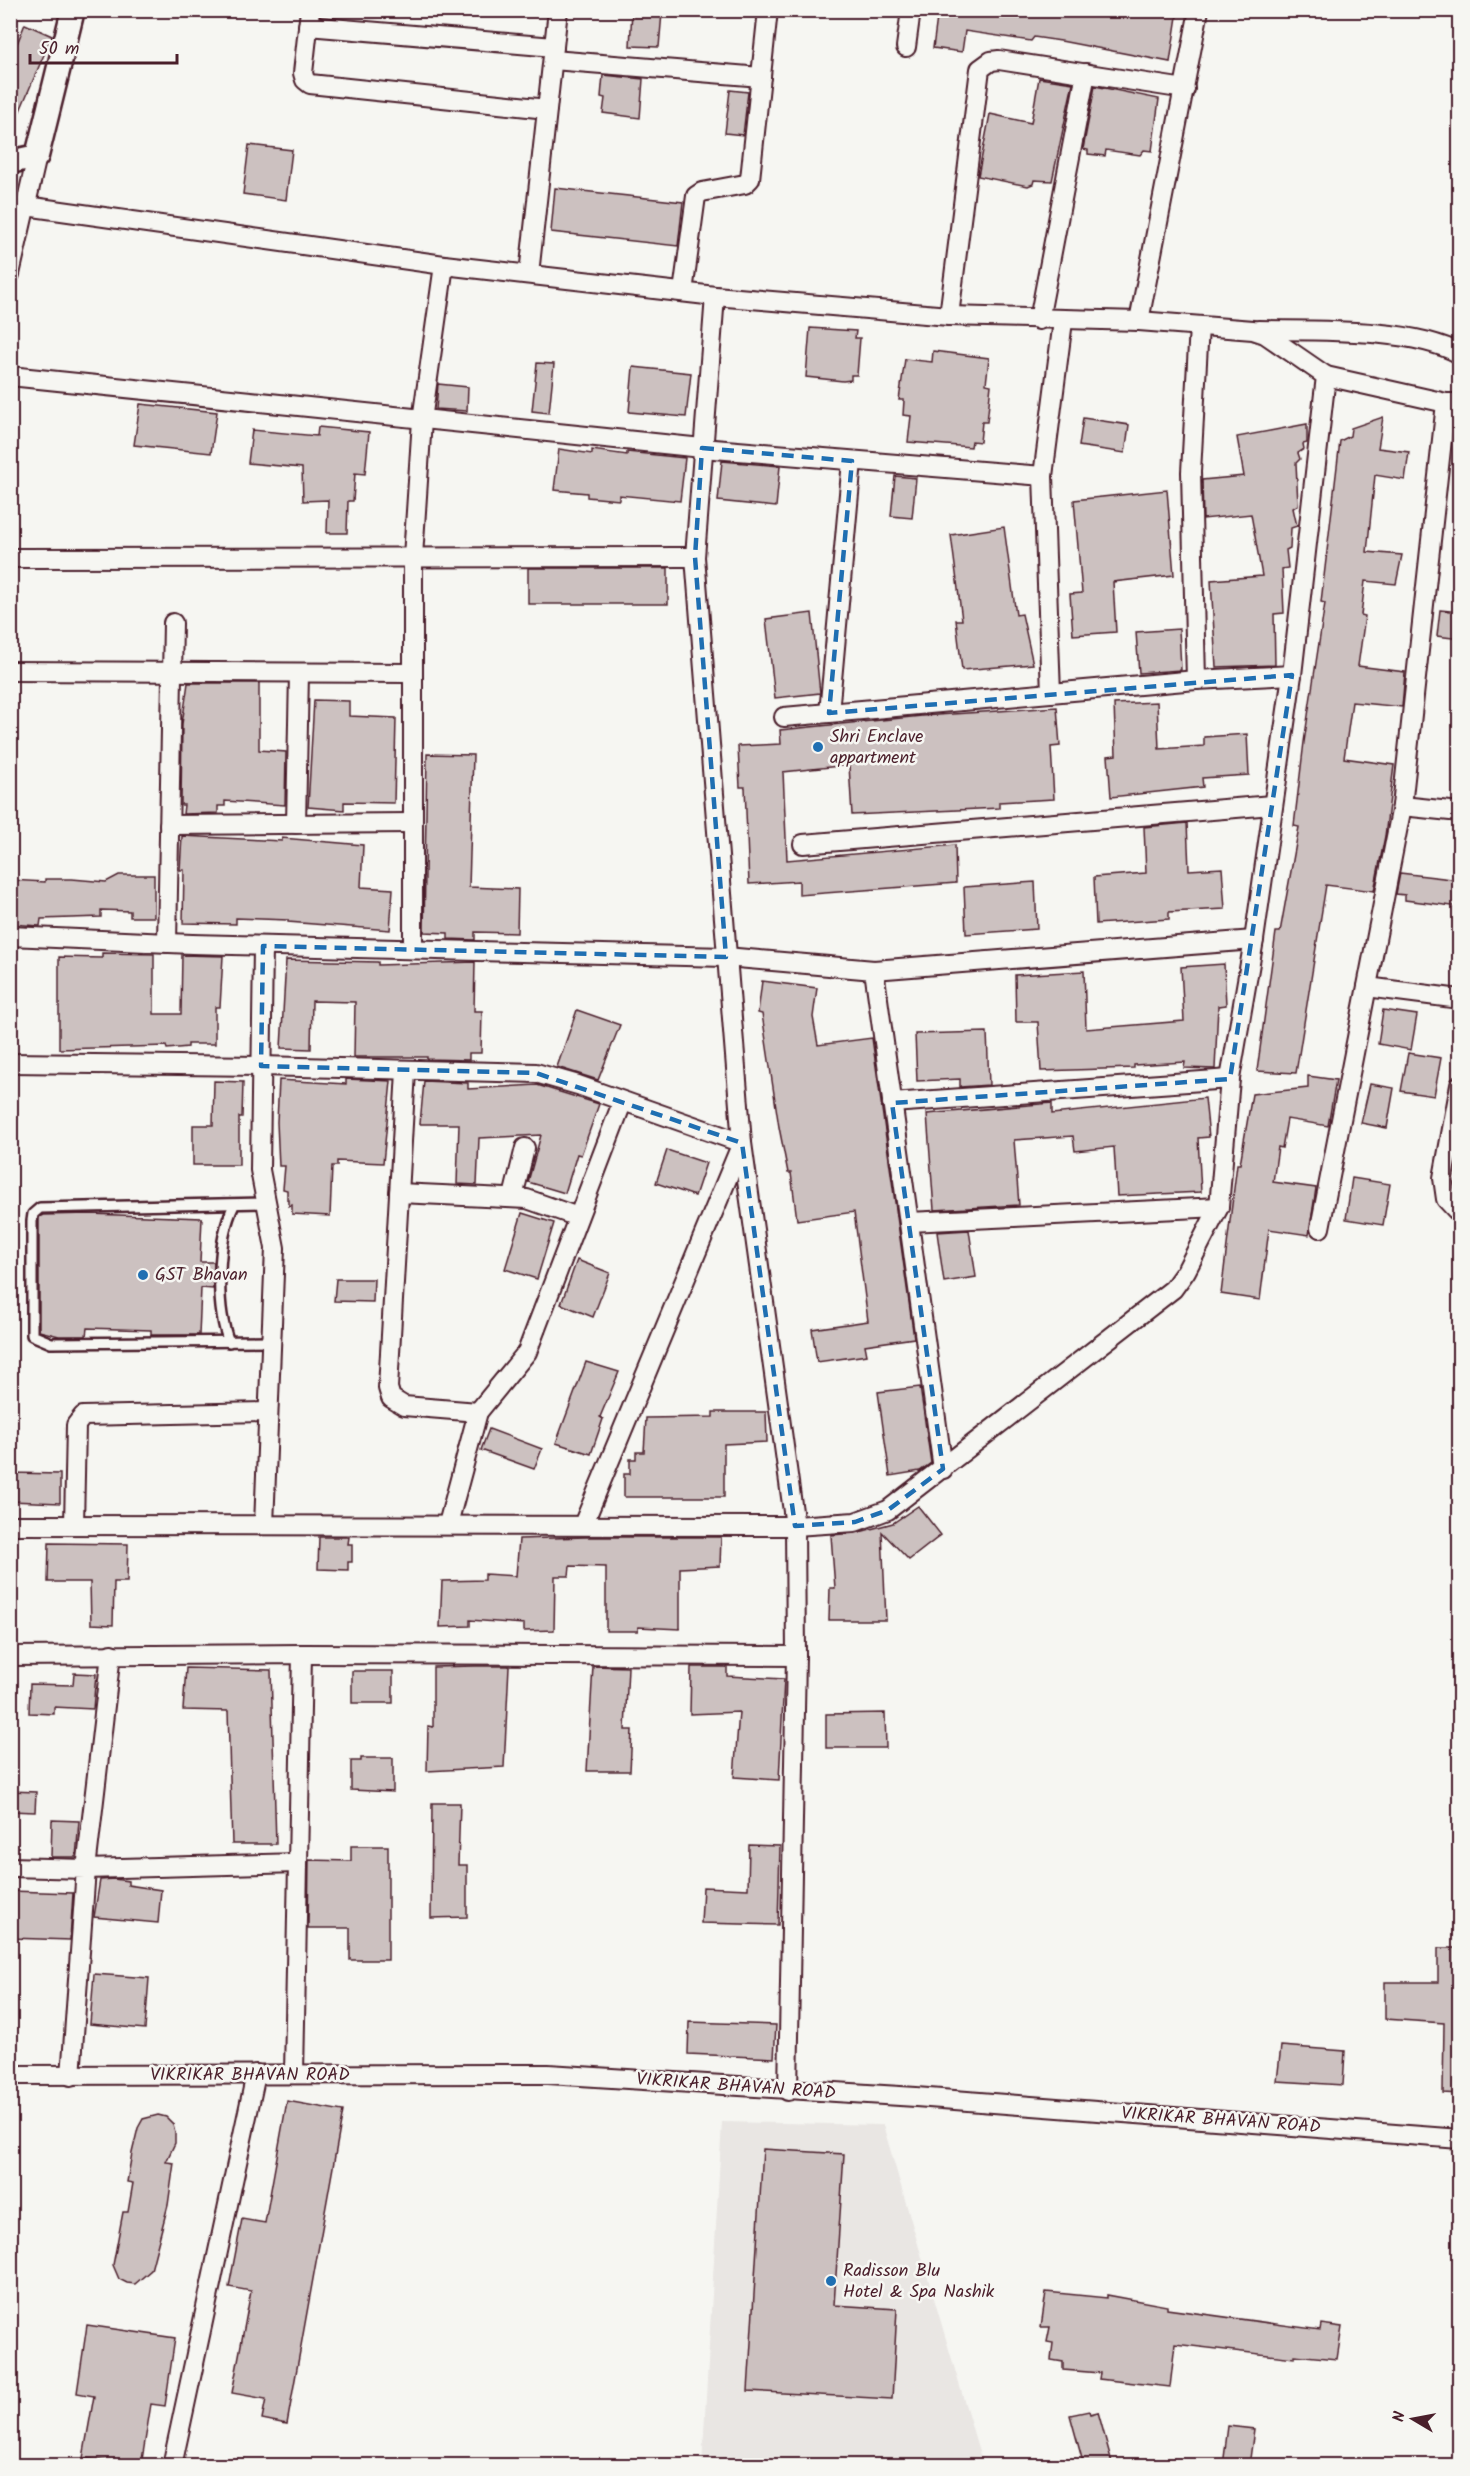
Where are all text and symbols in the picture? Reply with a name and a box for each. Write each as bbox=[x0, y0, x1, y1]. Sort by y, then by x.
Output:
scale bar bbox=[30, 27, 177, 65]
text: 50 m bbox=[39, 35, 79, 64]
place label: Shri Enclave appartment bbox=[830, 723, 923, 773]
marker: Shri Enclave appartment bbox=[811, 740, 825, 754]
place label: GST Bhavan bbox=[155, 1261, 248, 1290]
marker: GST Bhavan bbox=[136, 1268, 150, 1282]
street label: VIKRIKAR BHAVAN ROAD bbox=[150, 2061, 350, 2090]
street label: VIKRIKAR BHAVAN ROAD bbox=[635, 2066, 837, 2108]
street label: VIKRIKAR BHAVAN ROAD bbox=[1120, 2100, 1322, 2142]
place label: Radisson Blu Hotel & Spa Nashik bbox=[843, 2257, 995, 2307]
marker: Radisson Blu Hotel & Spa Nashik bbox=[824, 2274, 838, 2288]
north arrow bbox=[1383, 2389, 1443, 2449]
text: N bbox=[1387, 2410, 1413, 2424]

